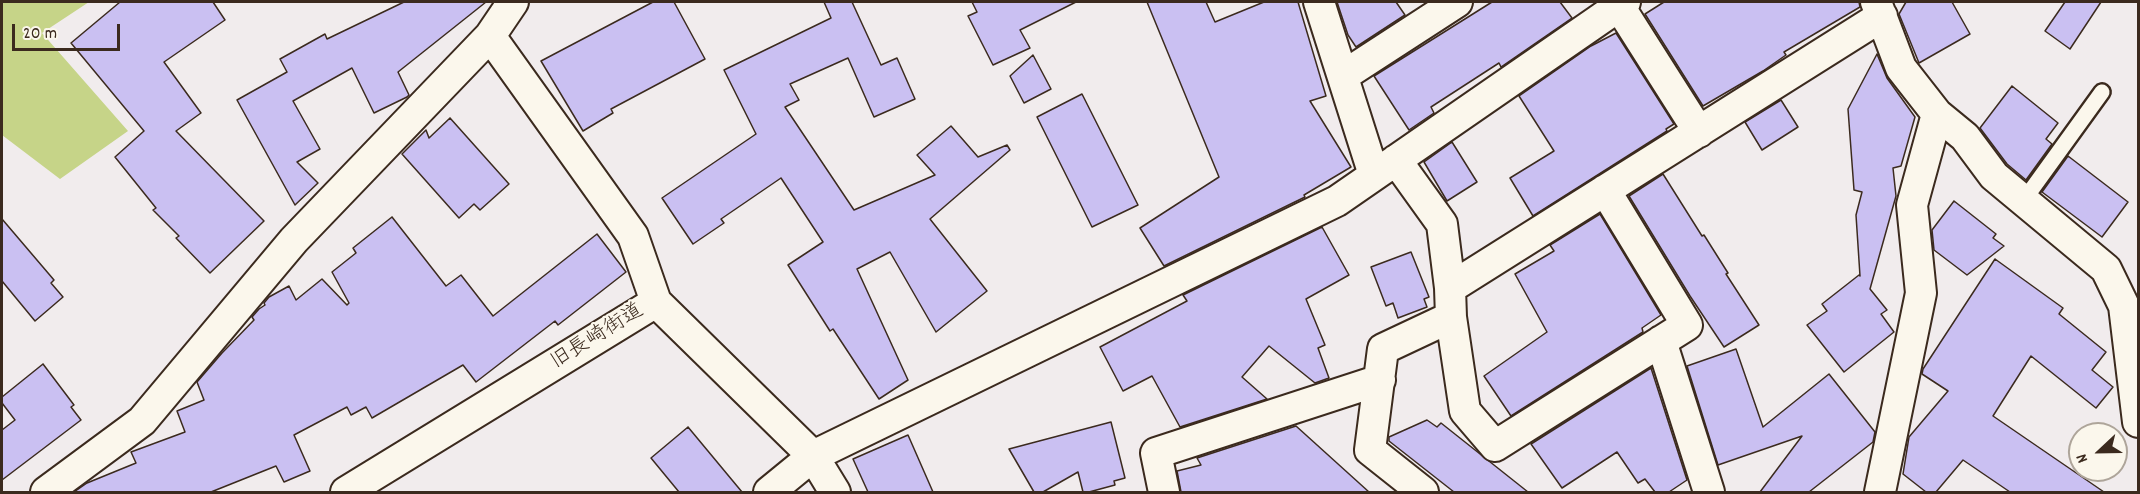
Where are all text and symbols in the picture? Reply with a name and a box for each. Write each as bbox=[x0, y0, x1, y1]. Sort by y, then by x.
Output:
scale bar bbox=[15, 12, 123, 50]
text: 20 m bbox=[23, 22, 57, 47]
street label: 旧長崎街道 bbox=[547, 299, 649, 377]
north arrow bbox=[2068, 422, 2128, 482]
text: N bbox=[2071, 450, 2095, 466]

